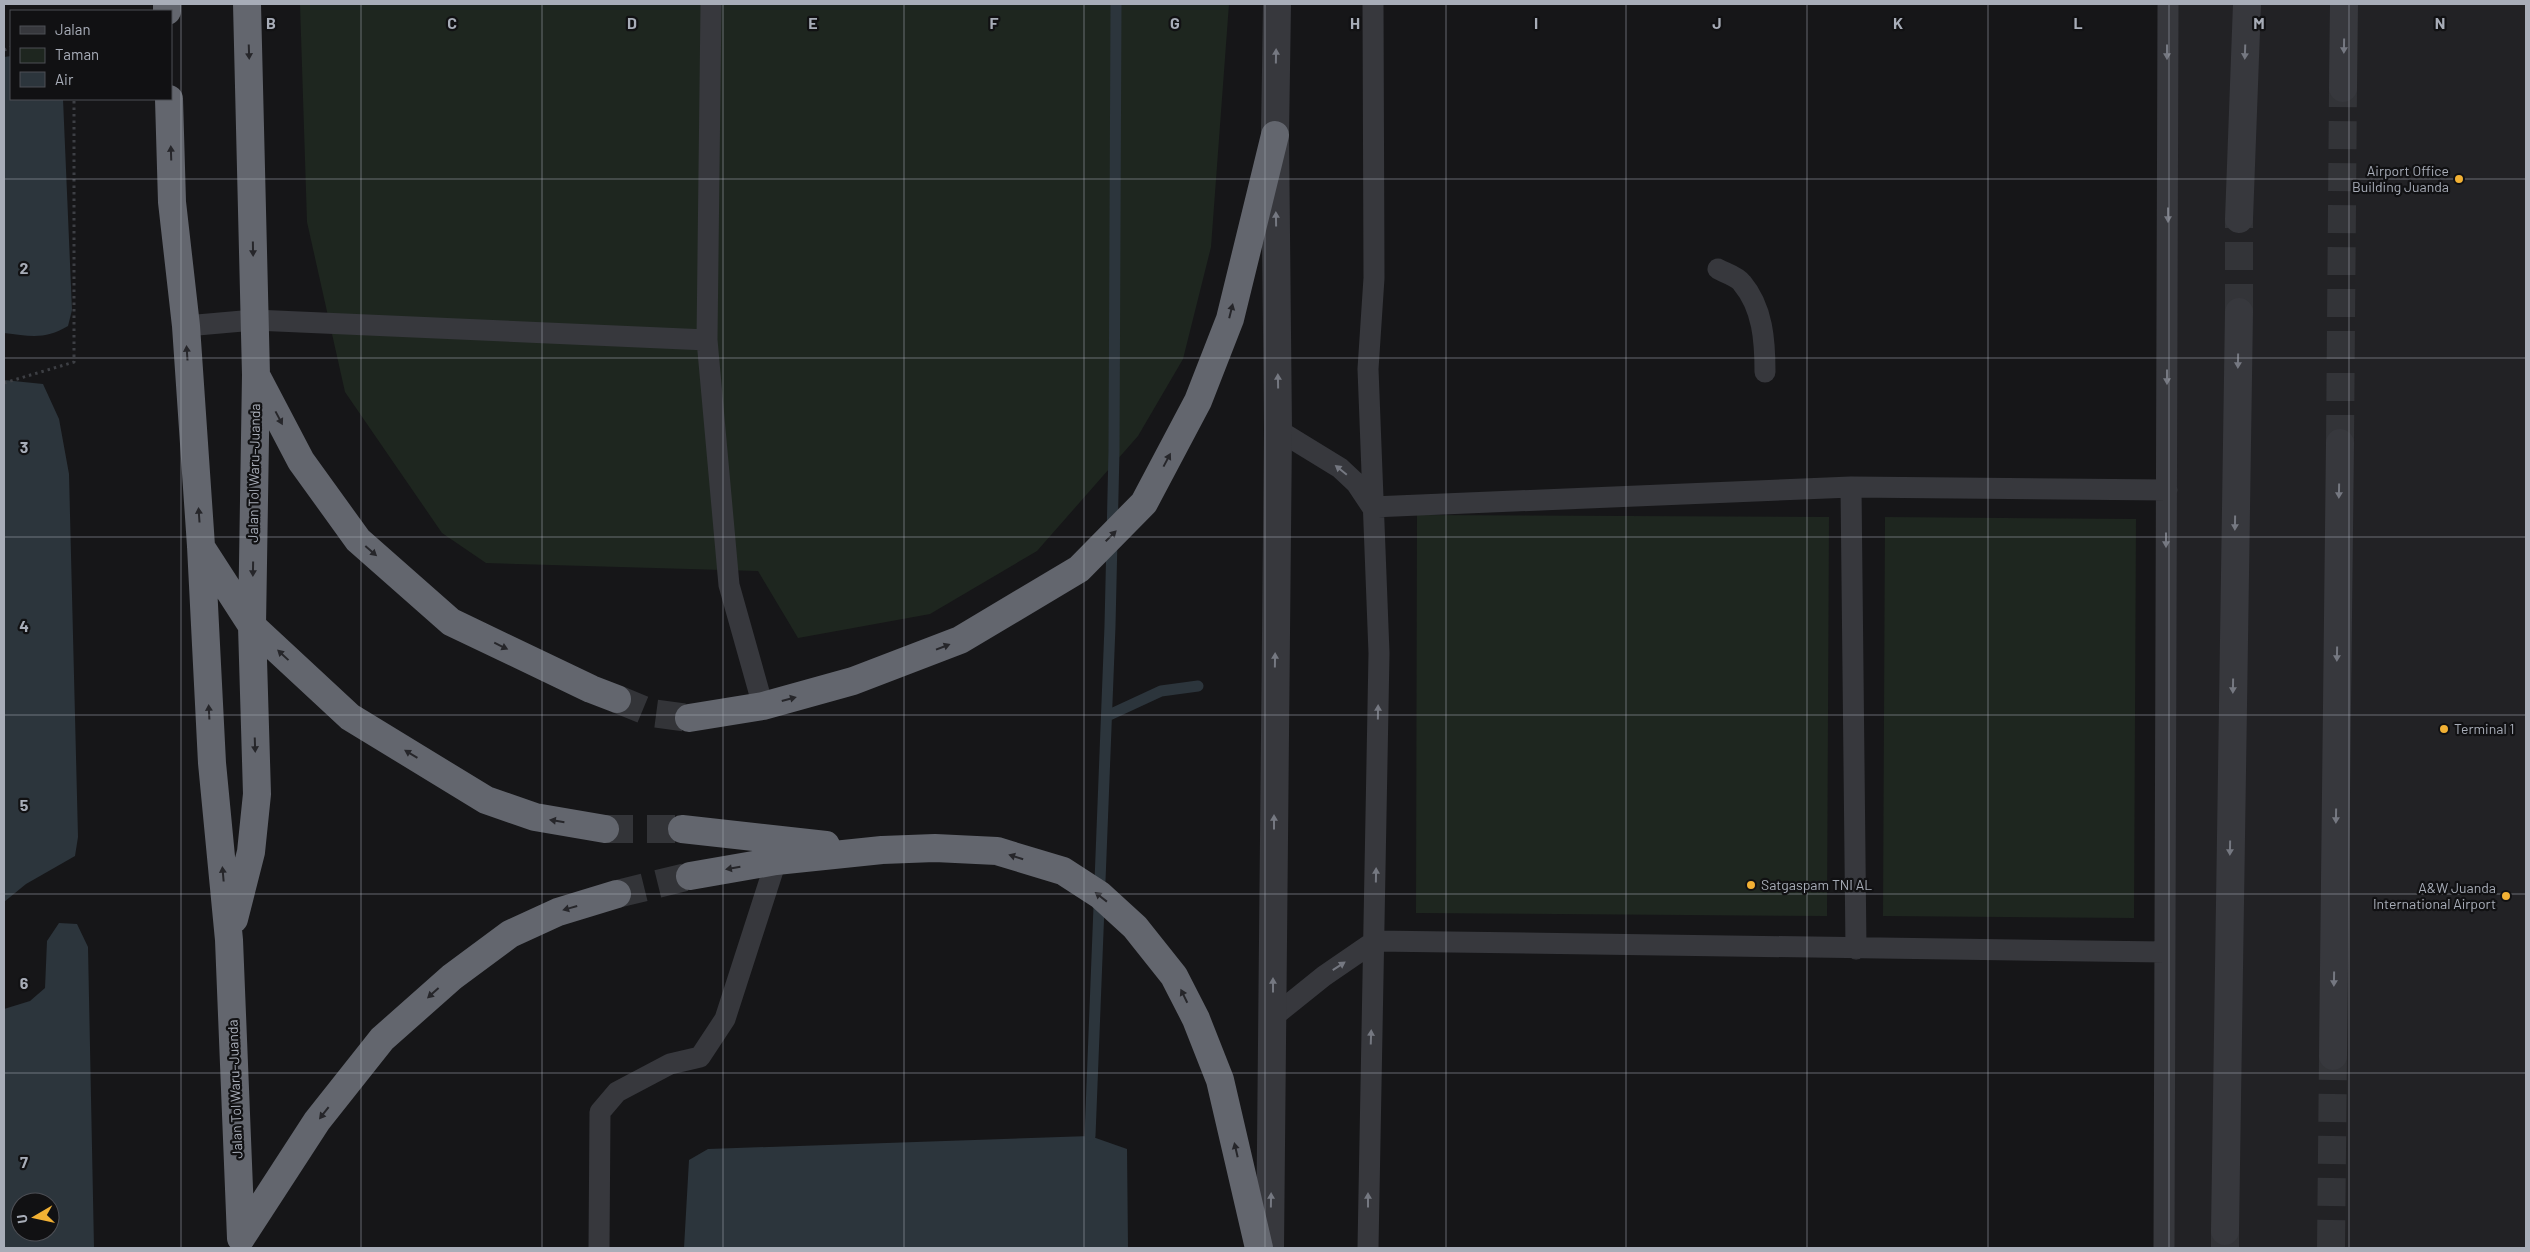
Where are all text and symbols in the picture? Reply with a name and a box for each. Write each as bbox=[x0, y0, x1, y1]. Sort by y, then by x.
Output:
legend bbox=[10, 10, 172, 100]
text: B bbox=[266, 13, 276, 32]
text: C bbox=[447, 13, 457, 32]
text: D bbox=[627, 13, 637, 32]
text: E bbox=[808, 13, 818, 32]
text: F bbox=[990, 13, 999, 32]
text: G bbox=[1170, 13, 1180, 32]
text: H bbox=[1350, 13, 1360, 32]
text: I bbox=[1534, 13, 1538, 32]
text: J bbox=[1712, 13, 1722, 32]
text: K bbox=[1893, 13, 1903, 32]
text: L bbox=[2073, 13, 2083, 32]
text: M bbox=[2253, 13, 2265, 32]
text: N bbox=[2435, 13, 2445, 32]
text: Jalan bbox=[55, 20, 91, 38]
one-way arrow bbox=[2340, 38, 2348, 54]
text: Taman bbox=[55, 45, 99, 63]
one-way arrow bbox=[245, 45, 253, 61]
one-way arrow bbox=[2163, 45, 2171, 61]
one-way arrow bbox=[2241, 45, 2249, 61]
one-way arrow bbox=[1273, 48, 1281, 64]
text: Air bbox=[55, 70, 74, 88]
one-way arrow bbox=[167, 145, 175, 161]
place label: Airport Office Building Juanda bbox=[2352, 162, 2449, 195]
marker: Airport Office Building Juanda bbox=[2453, 173, 2465, 185]
one-way arrow bbox=[2164, 207, 2172, 223]
one-way arrow bbox=[1272, 211, 1280, 227]
one-way arrow bbox=[249, 241, 257, 257]
text: 2 bbox=[20, 258, 29, 277]
one-way arrow bbox=[1228, 304, 1236, 319]
one-way arrow bbox=[183, 345, 191, 361]
one-way arrow bbox=[2234, 353, 2242, 369]
one-way arrow bbox=[2163, 370, 2171, 386]
one-way arrow bbox=[1273, 373, 1281, 389]
street label: Jalan Tol Waru–Juanda bbox=[244, 403, 263, 543]
one-way arrow bbox=[275, 411, 283, 425]
text: 3 bbox=[20, 437, 28, 456]
one-way arrow bbox=[1163, 453, 1171, 467]
one-way arrow bbox=[1335, 464, 1348, 475]
one-way arrow bbox=[2335, 484, 2343, 500]
one-way arrow bbox=[194, 507, 202, 523]
one-way arrow bbox=[2231, 516, 2239, 532]
one-way arrow bbox=[1105, 531, 1117, 543]
one-way arrow bbox=[2162, 532, 2170, 548]
one-way arrow bbox=[364, 545, 376, 557]
one-way arrow bbox=[249, 561, 257, 577]
text: 4 bbox=[19, 616, 29, 635]
one-way arrow bbox=[494, 642, 508, 650]
one-way arrow bbox=[935, 643, 950, 650]
one-way arrow bbox=[2333, 646, 2341, 662]
one-way arrow bbox=[277, 649, 289, 661]
one-way arrow bbox=[1271, 651, 1279, 667]
one-way arrow bbox=[2229, 678, 2237, 694]
one-way arrow bbox=[781, 694, 796, 702]
one-way arrow bbox=[205, 704, 213, 720]
one-way arrow bbox=[1374, 704, 1382, 720]
place label: Terminal 1 bbox=[2454, 720, 2514, 737]
marker: Terminal 1 bbox=[2438, 723, 2450, 735]
one-way arrow bbox=[252, 737, 260, 753]
one-way arrow bbox=[404, 749, 417, 759]
text: 5 bbox=[20, 795, 29, 814]
one-way arrow bbox=[2332, 809, 2340, 825]
one-way arrow bbox=[1270, 814, 1278, 830]
one-way arrow bbox=[548, 816, 564, 824]
one-way arrow bbox=[2226, 841, 2234, 857]
one-way arrow bbox=[1008, 853, 1023, 861]
one-way arrow bbox=[725, 865, 741, 873]
one-way arrow bbox=[218, 866, 226, 882]
one-way arrow bbox=[1372, 866, 1380, 882]
place label: Satgaspam TNI AL bbox=[1761, 876, 1872, 893]
marker: Satgaspam TNI AL bbox=[1745, 879, 1757, 891]
place label: A&W Juanda International Airport bbox=[2373, 879, 2496, 912]
marker: A&W Juanda International Airport bbox=[2500, 890, 2512, 902]
one-way arrow bbox=[1094, 891, 1107, 902]
one-way arrow bbox=[562, 905, 577, 913]
one-way arrow bbox=[1333, 961, 1346, 970]
one-way arrow bbox=[2330, 971, 2338, 987]
text: 6 bbox=[20, 973, 29, 992]
one-way arrow bbox=[1269, 976, 1277, 992]
one-way arrow bbox=[427, 988, 440, 999]
one-way arrow bbox=[1180, 989, 1188, 1003]
street label: Jalan Tol Waru–Juanda bbox=[224, 1019, 245, 1159]
one-way arrow bbox=[1367, 1029, 1375, 1045]
one-way arrow bbox=[318, 1106, 329, 1119]
one-way arrow bbox=[1232, 1142, 1240, 1157]
text: 7 bbox=[20, 1152, 28, 1171]
one-way arrow bbox=[1267, 1191, 1275, 1207]
one-way arrow bbox=[1364, 1191, 1372, 1207]
north arrow bbox=[10, 1192, 60, 1242]
text: U bbox=[13, 1213, 31, 1225]

